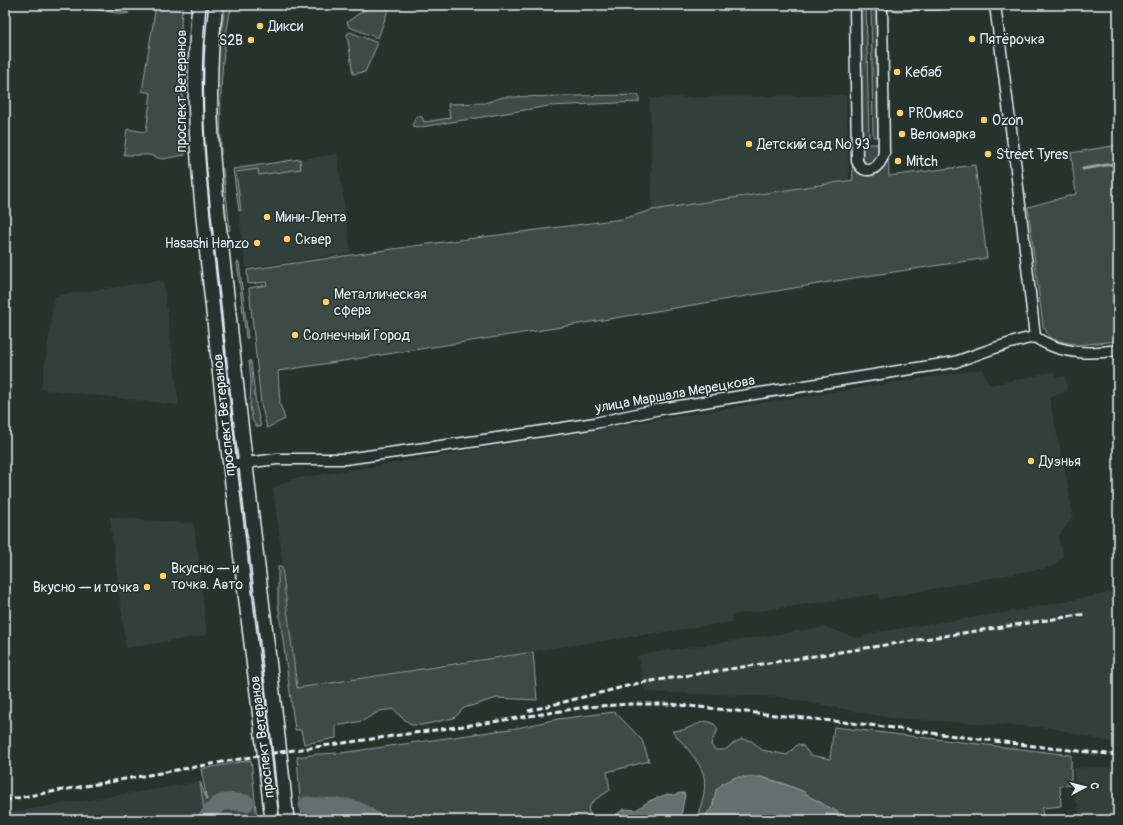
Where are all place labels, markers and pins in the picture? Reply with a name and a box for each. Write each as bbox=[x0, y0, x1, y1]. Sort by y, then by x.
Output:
place label: Дикси bbox=[267, 18, 303, 35]
marker: Дикси bbox=[255, 21, 265, 31]
place label: Пятёрочка bbox=[980, 31, 1044, 48]
place label: S2B bbox=[219, 32, 243, 49]
marker: Пятёрочка bbox=[967, 34, 977, 44]
marker: S2B bbox=[246, 35, 256, 45]
place label: Кебаб bbox=[905, 64, 942, 81]
marker: Кебаб bbox=[892, 67, 902, 77]
place label: PROмясо bbox=[908, 105, 964, 122]
marker: PROмясо bbox=[895, 108, 905, 118]
place label: Ozon bbox=[992, 112, 1024, 129]
marker: Ozon bbox=[979, 115, 989, 125]
place label: Веломарка bbox=[910, 126, 976, 143]
marker: Веломарка bbox=[897, 129, 907, 139]
place label: Детский сад № 93 bbox=[756, 136, 870, 153]
marker: Детский сад № 93 bbox=[744, 139, 754, 149]
place label: Street Tyres bbox=[996, 146, 1069, 163]
marker: Street Tyres bbox=[983, 149, 993, 159]
place label: Mitch bbox=[906, 153, 938, 170]
marker: Mitch bbox=[893, 156, 903, 166]
place label: Мини-Лента bbox=[275, 209, 346, 226]
marker: Мини-Лента bbox=[262, 212, 272, 222]
place label: Сквер bbox=[295, 231, 332, 248]
marker: Сквер bbox=[282, 234, 292, 244]
place label: Hasashi Hanzo bbox=[165, 235, 249, 252]
marker: Hasashi Hanzo bbox=[252, 238, 262, 248]
place label: Металлическая сфера bbox=[334, 286, 427, 319]
marker: Металлическая сфера bbox=[321, 297, 331, 307]
place label: Солнечный Город bbox=[303, 327, 411, 344]
marker: Солнечный Город bbox=[290, 330, 300, 340]
place label: Дуэнья bbox=[1038, 453, 1081, 470]
marker: Дуэнья bbox=[1026, 456, 1036, 466]
place label: Вкусно — и точка. Авто bbox=[171, 560, 243, 593]
marker: Вкусно — и точка. Авто bbox=[158, 571, 168, 581]
place label: Вкусно — и точка bbox=[33, 579, 139, 596]
marker: Вкусно — и точка bbox=[142, 582, 152, 592]

